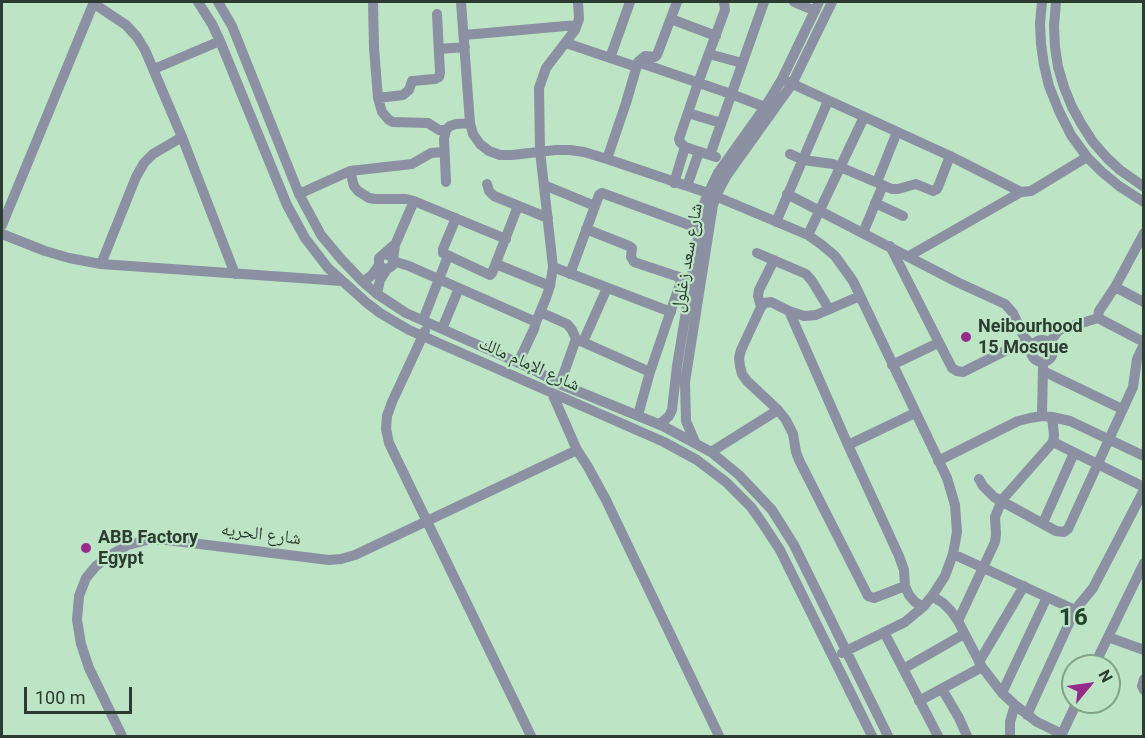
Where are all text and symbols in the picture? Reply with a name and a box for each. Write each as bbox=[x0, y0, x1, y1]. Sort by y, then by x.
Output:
street label: شارع سعد زغلول bbox=[668, 202, 708, 314]
place label: Neibourhood 15 Mosque bbox=[978, 316, 1083, 358]
marker: Neibourhood 15 Mosque bbox=[959, 330, 973, 344]
street label: شارع الإمام مالك bbox=[475, 333, 583, 397]
street label: شارع الحريه bbox=[220, 519, 302, 551]
place label: ABB Factory Egypt bbox=[98, 527, 198, 570]
marker: ABB Factory Egypt bbox=[79, 541, 93, 555]
district label: 16 bbox=[1059, 605, 1089, 633]
north arrow bbox=[1061, 654, 1121, 714]
text: N bbox=[1094, 666, 1116, 686]
scale bar bbox=[27, 675, 135, 713]
text: 100 m bbox=[35, 687, 86, 708]

